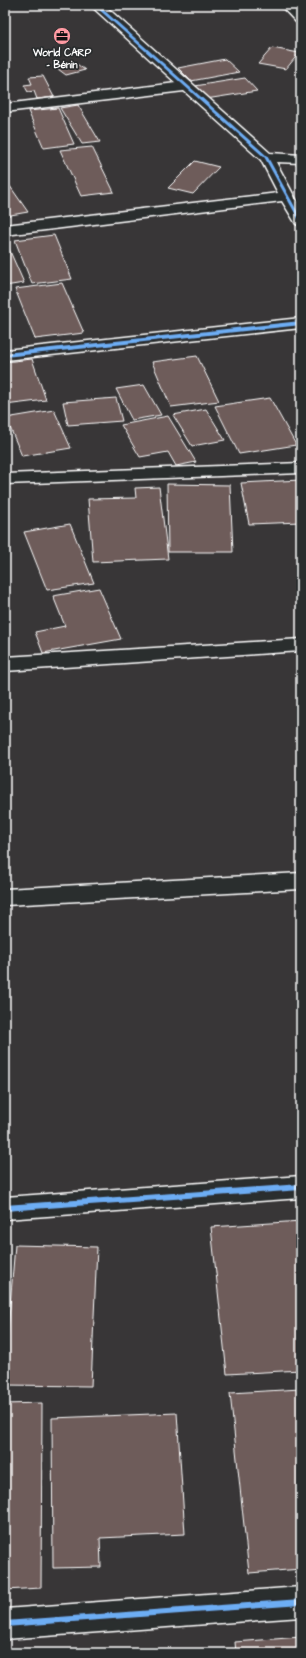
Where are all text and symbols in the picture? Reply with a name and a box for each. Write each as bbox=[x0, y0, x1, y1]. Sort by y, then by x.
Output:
office icon: World CARP - Bénin bbox=[52, 26, 72, 46]
place label: World CARP - Bénin bbox=[32, 46, 92, 72]

